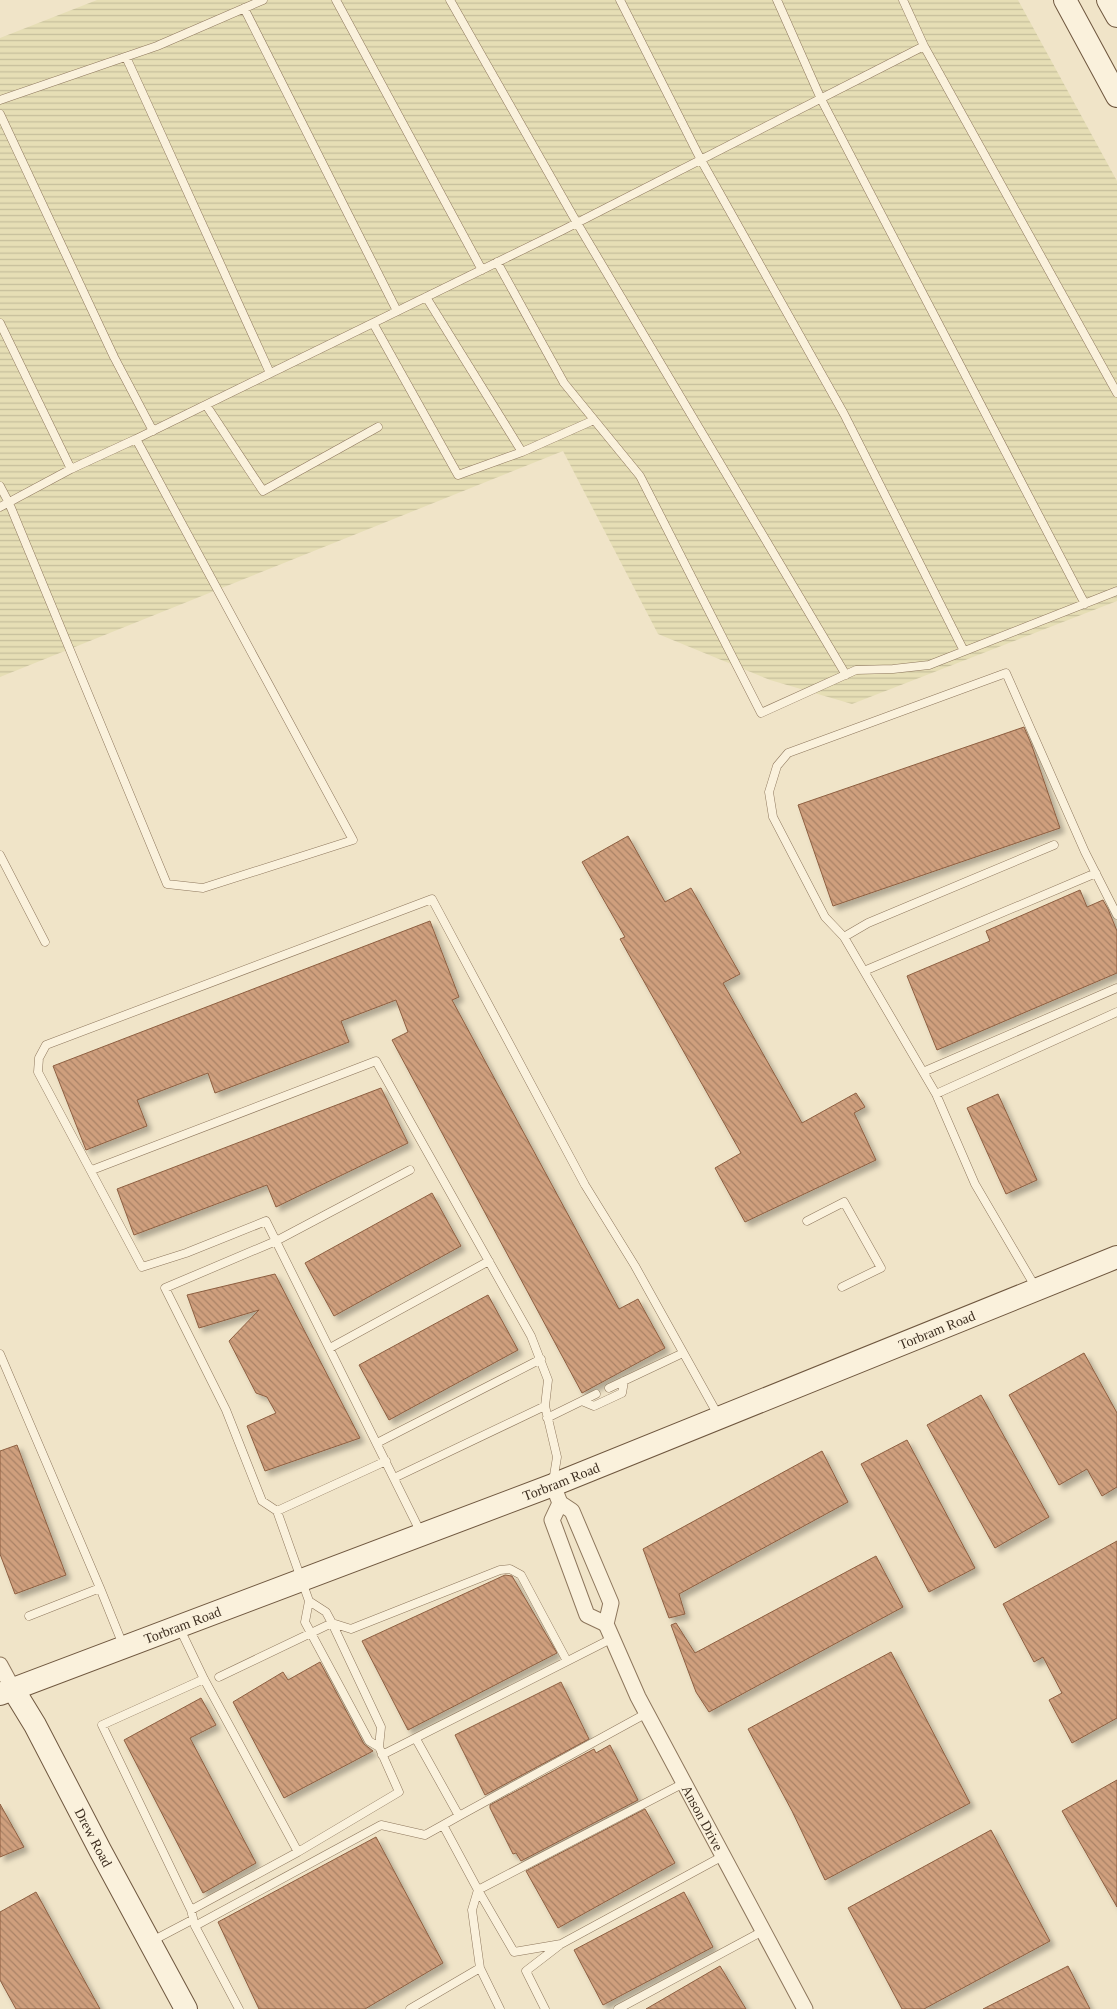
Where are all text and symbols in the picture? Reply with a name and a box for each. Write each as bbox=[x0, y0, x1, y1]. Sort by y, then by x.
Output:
street label: Torbram Road bbox=[896, 1308, 977, 1353]
street label: Torbram Road bbox=[521, 1460, 602, 1504]
street label: Torbram Road bbox=[142, 1604, 223, 1647]
street label: Anson Drive bbox=[679, 1783, 726, 1853]
street label: Drew Road bbox=[72, 1806, 115, 1870]

